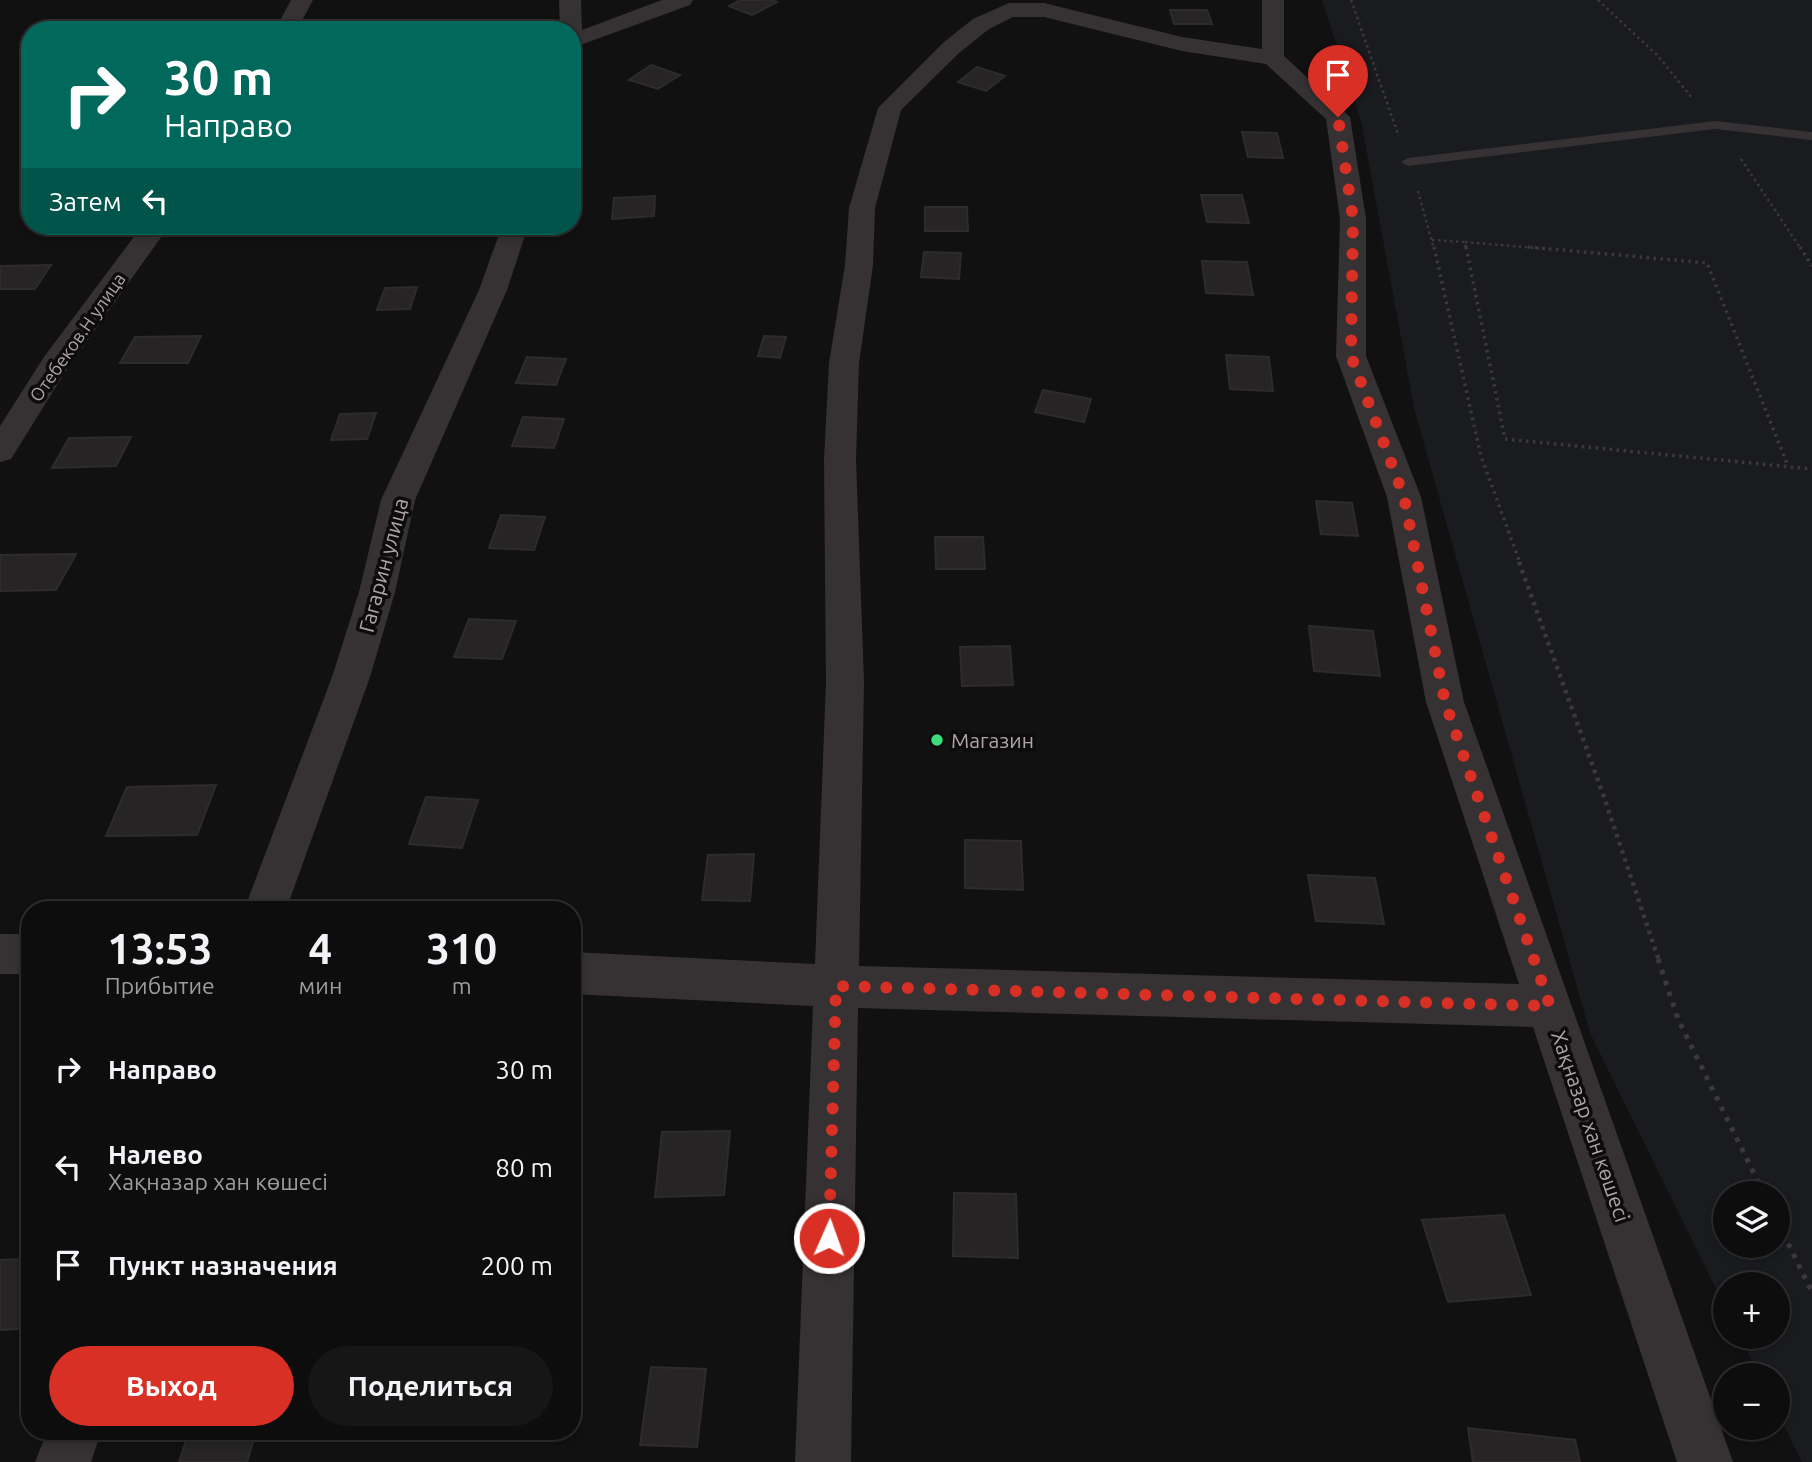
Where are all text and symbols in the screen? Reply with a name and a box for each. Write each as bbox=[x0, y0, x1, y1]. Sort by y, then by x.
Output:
pin bbox=[1308, 45, 1368, 117]
icon: right bbox=[49, 49, 140, 140]
text: 30 m bbox=[164, 49, 273, 104]
icon: arrive bbox=[1319, 56, 1357, 94]
text: Направо bbox=[164, 107, 293, 143]
icon: left bbox=[136, 182, 174, 220]
text: Затем bbox=[49, 187, 122, 216]
street label: Отебеков.Н улица bbox=[25, 269, 129, 405]
street label: Гагарин улица bbox=[354, 495, 412, 635]
place label: Магазин bbox=[951, 728, 1034, 752]
marker: Магазин bbox=[929, 732, 945, 748]
text: 13:53 bbox=[107, 925, 212, 972]
text: 4 bbox=[309, 925, 332, 972]
text: 310 bbox=[426, 925, 497, 972]
text: Прибытие bbox=[105, 973, 215, 998]
text: мин bbox=[299, 973, 342, 998]
text: m bbox=[452, 973, 472, 998]
street label: Хақназар хан көшесі bbox=[1547, 1027, 1635, 1225]
icon: right bbox=[49, 1050, 87, 1088]
text: Направо bbox=[108, 1055, 217, 1084]
text: 30 m bbox=[495, 1055, 553, 1084]
text: Налево bbox=[108, 1140, 203, 1169]
icon: left bbox=[49, 1148, 87, 1186]
text: 80 m bbox=[495, 1153, 553, 1182]
text: Хақназар хан көшесі bbox=[108, 1169, 328, 1194]
map controls bbox=[1713, 1181, 1790, 1440]
button: layers bbox=[1713, 1181, 1790, 1258]
position arrow bbox=[792, 1201, 866, 1275]
icon: arrive bbox=[49, 1246, 87, 1284]
text: Пункт назначения bbox=[108, 1251, 338, 1280]
text: 200 m bbox=[481, 1251, 553, 1280]
button: + bbox=[1713, 1272, 1790, 1349]
button: Выход bbox=[49, 1346, 294, 1426]
button: Поделиться bbox=[308, 1346, 553, 1426]
button: − bbox=[1713, 1363, 1790, 1440]

